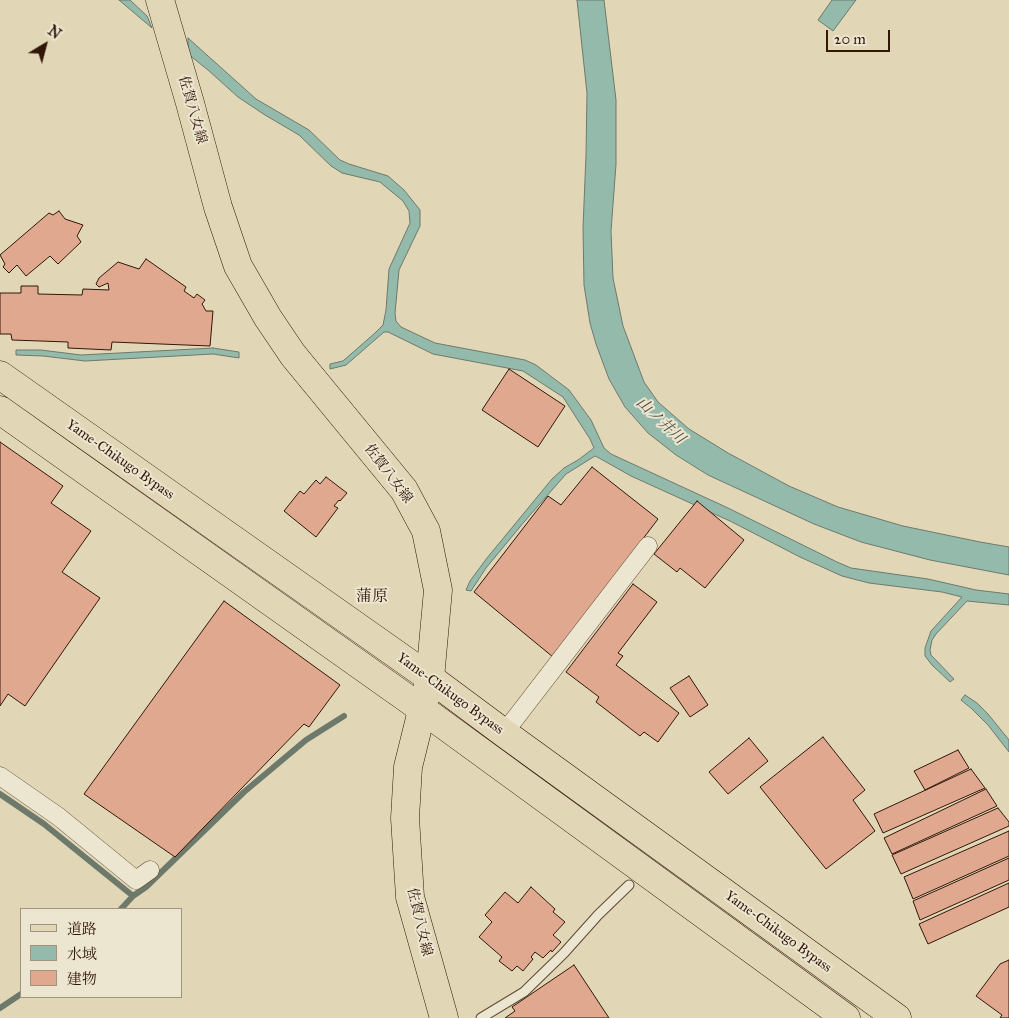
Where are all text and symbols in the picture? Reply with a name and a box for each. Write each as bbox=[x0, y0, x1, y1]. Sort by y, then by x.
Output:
north arrow bbox=[20, 20, 70, 70]
scale bar bbox=[829, 20, 893, 52]
text: N bbox=[44, 22, 64, 43]
text: 20 m bbox=[834, 30, 866, 48]
street label: 佐賀八女線 bbox=[174, 74, 210, 146]
water label: 山ノ井川 bbox=[632, 394, 688, 448]
street label: Yame-Chikugo Bypass bbox=[63, 416, 177, 504]
street label: 佐賀八女線 bbox=[360, 441, 416, 507]
district label: 蒲原 bbox=[356, 587, 388, 607]
street label: Yame-Chikugo Bypass bbox=[393, 650, 507, 738]
street label: 佐賀八女線 bbox=[403, 886, 435, 958]
street label: Yame-Chikugo Bypass bbox=[721, 888, 835, 976]
legend bbox=[20, 908, 182, 998]
text: 道路 bbox=[67, 920, 97, 938]
text: 水域 bbox=[67, 945, 97, 963]
text: 建物 bbox=[67, 970, 97, 988]

